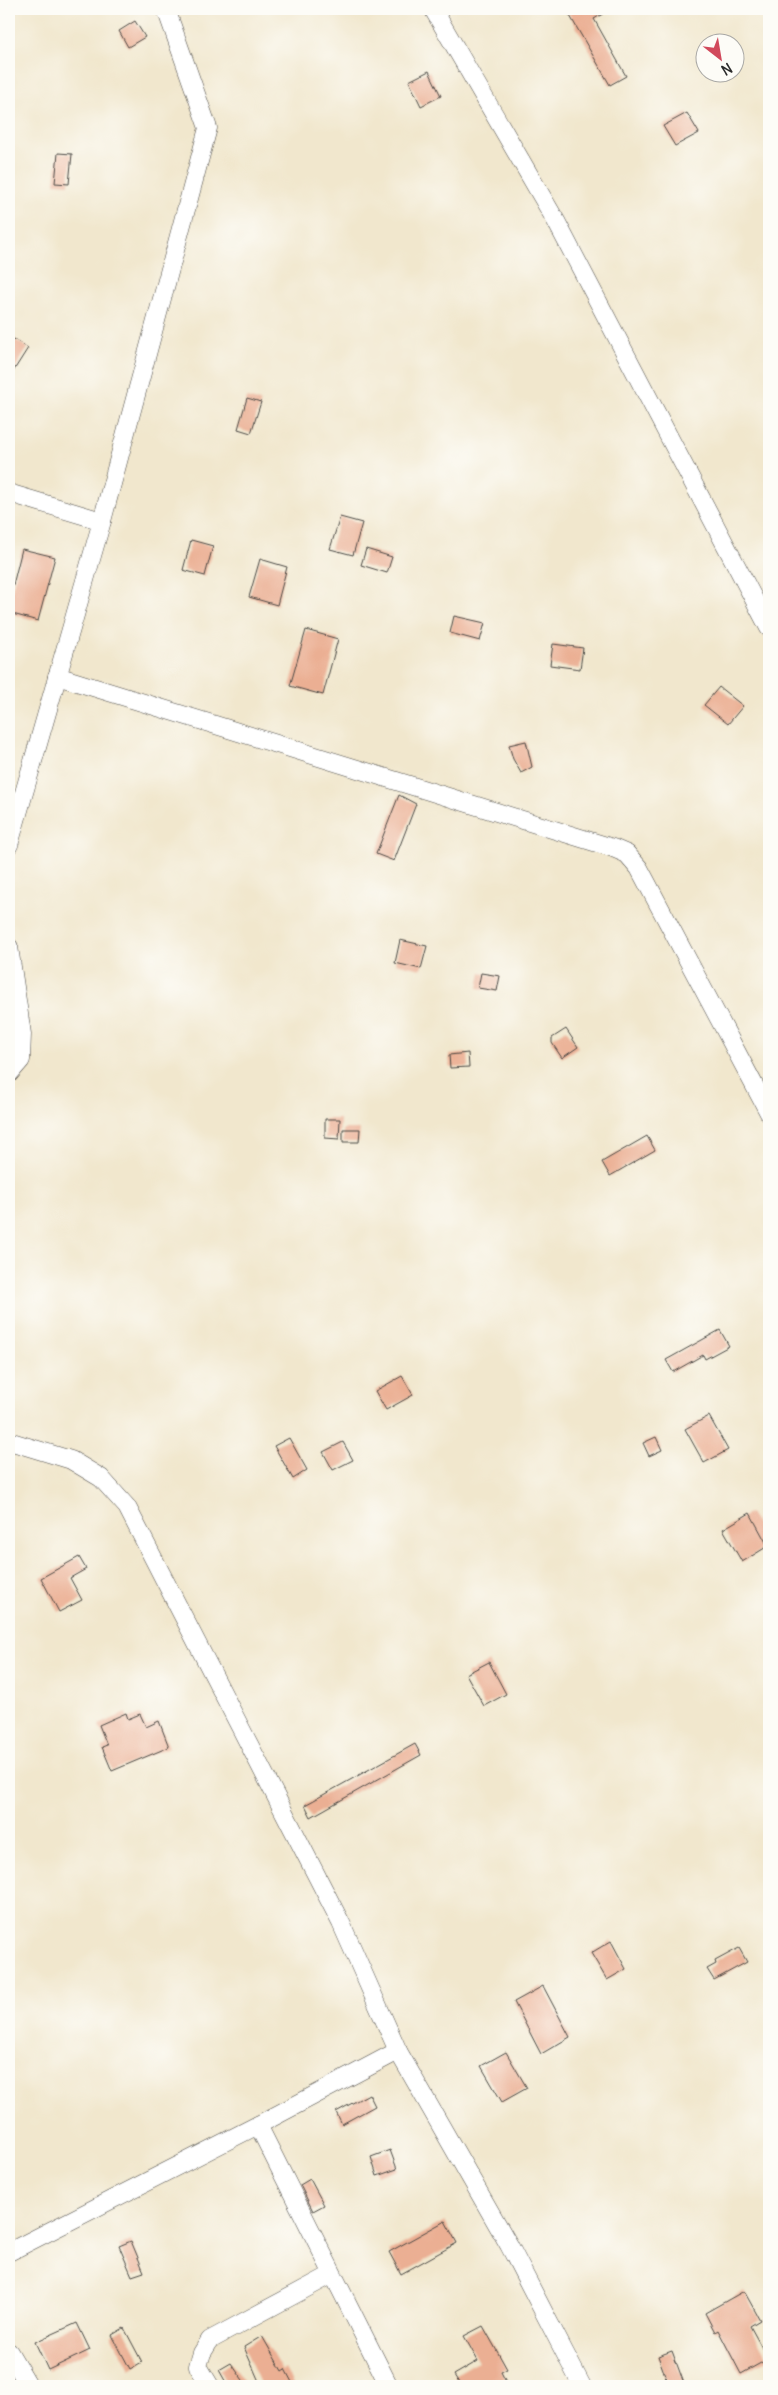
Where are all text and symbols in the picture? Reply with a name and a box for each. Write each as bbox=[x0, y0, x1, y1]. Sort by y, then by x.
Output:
north arrow bbox=[696, 32, 746, 82]
text: N bbox=[718, 59, 735, 79]

